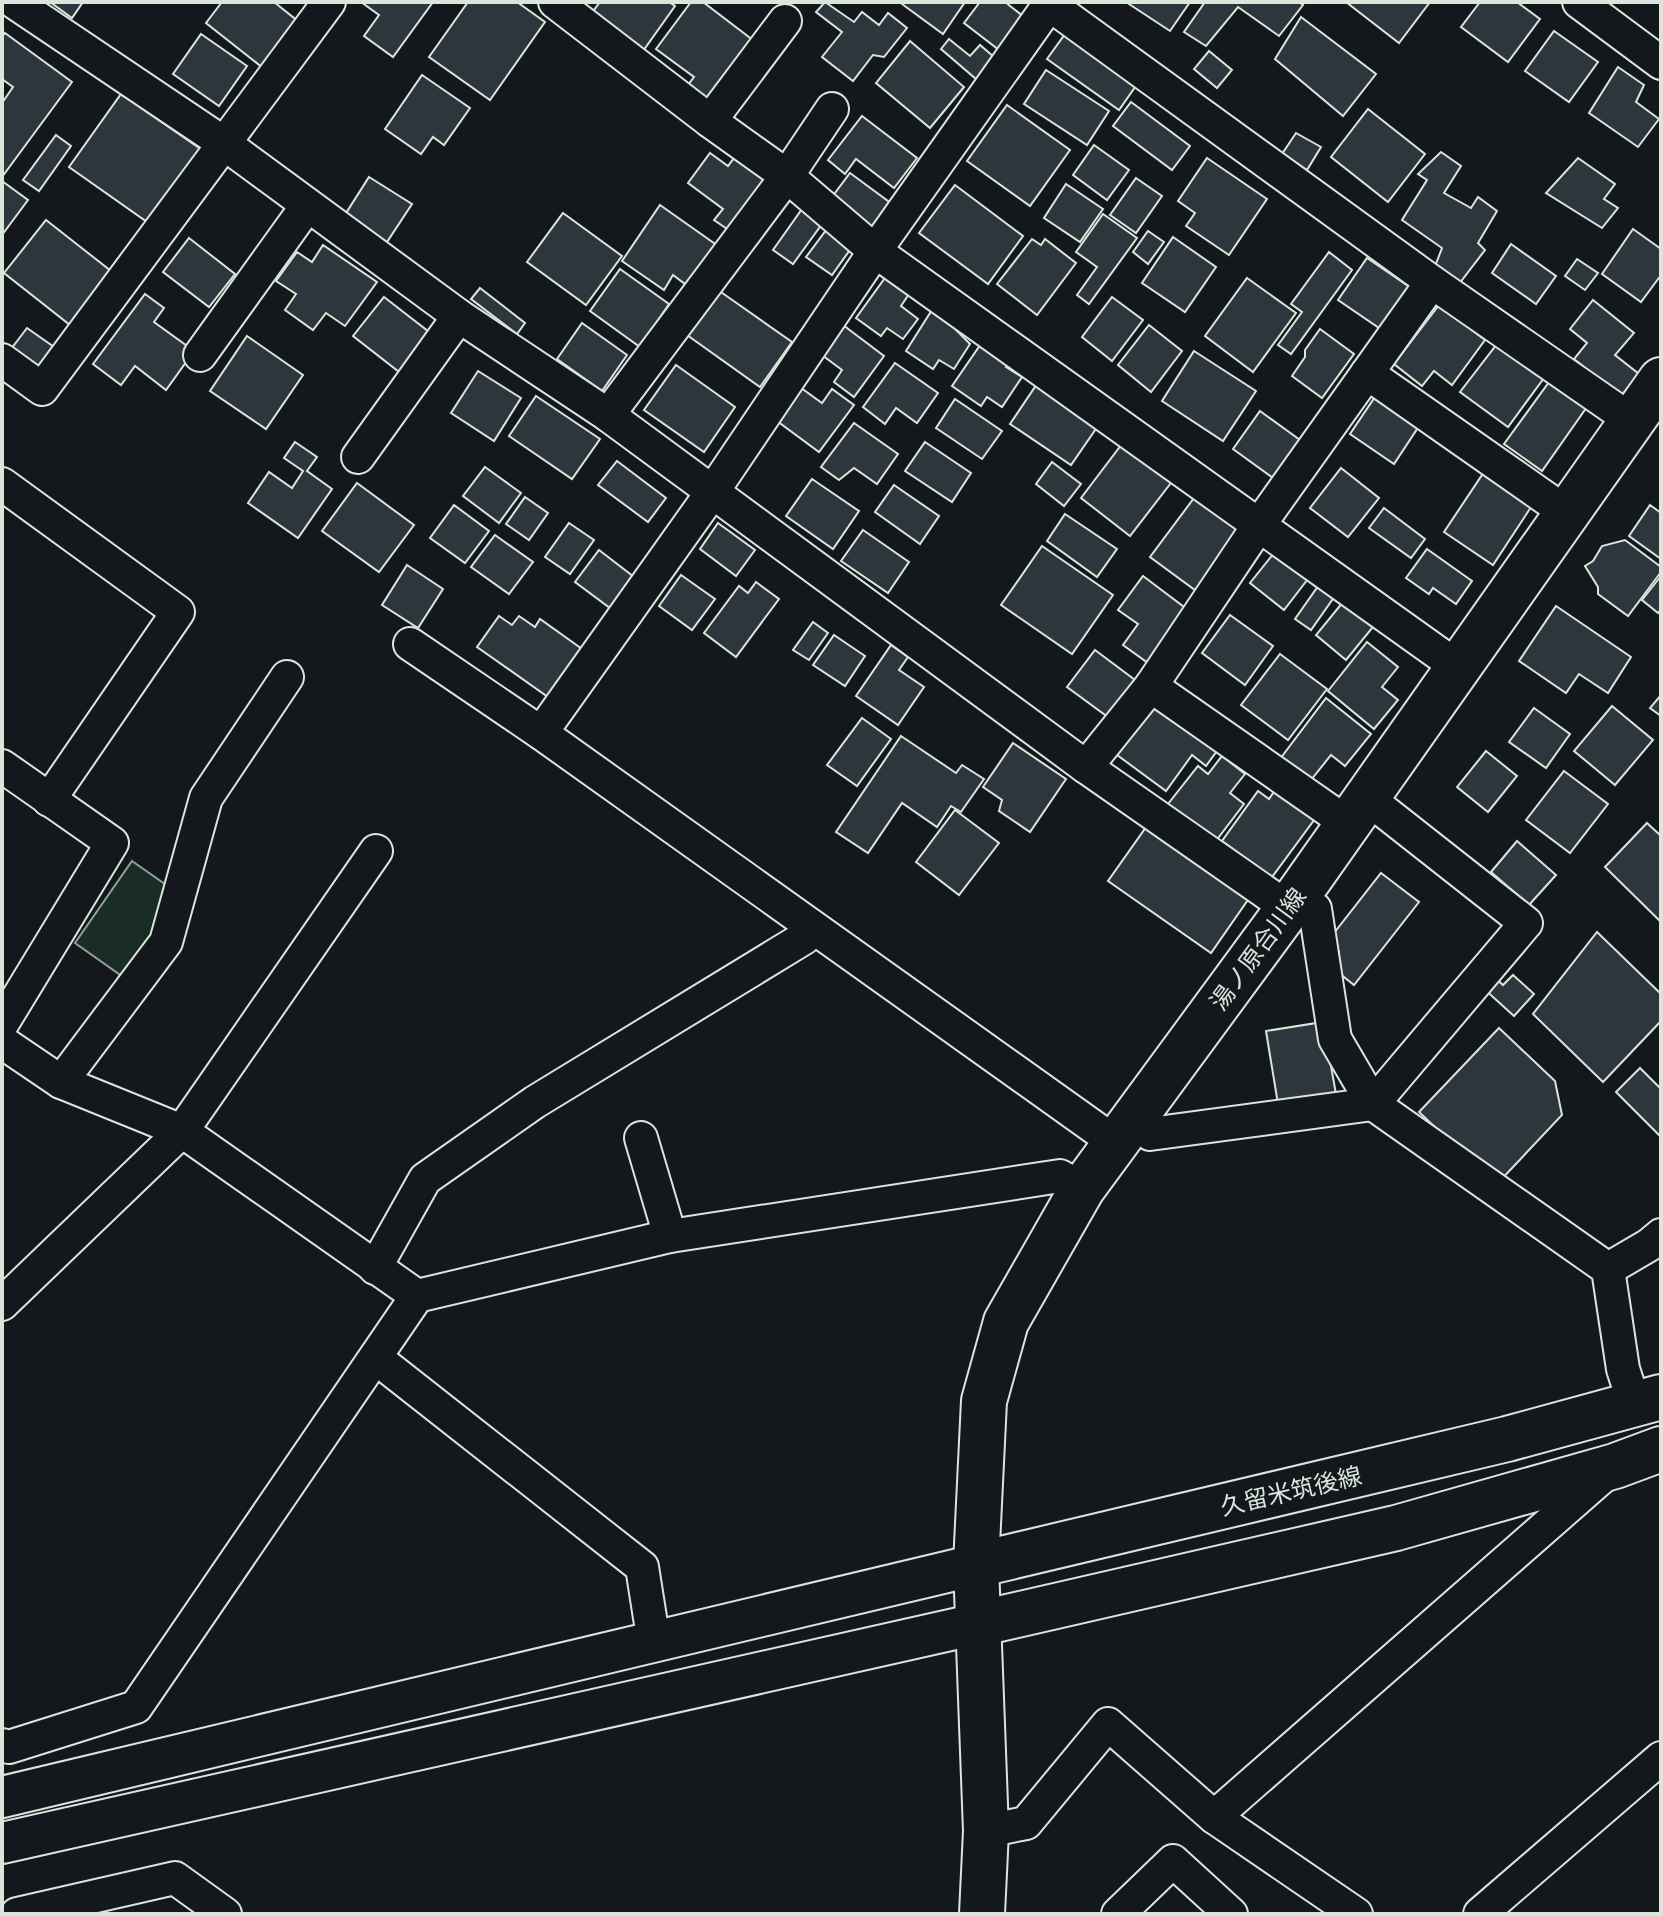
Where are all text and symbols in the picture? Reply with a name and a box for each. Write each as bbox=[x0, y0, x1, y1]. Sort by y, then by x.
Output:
street label: 湯ノ原合川線 bbox=[1204, 882, 1312, 1016]
street label: 久留米筑後線 bbox=[1218, 1461, 1364, 1521]

